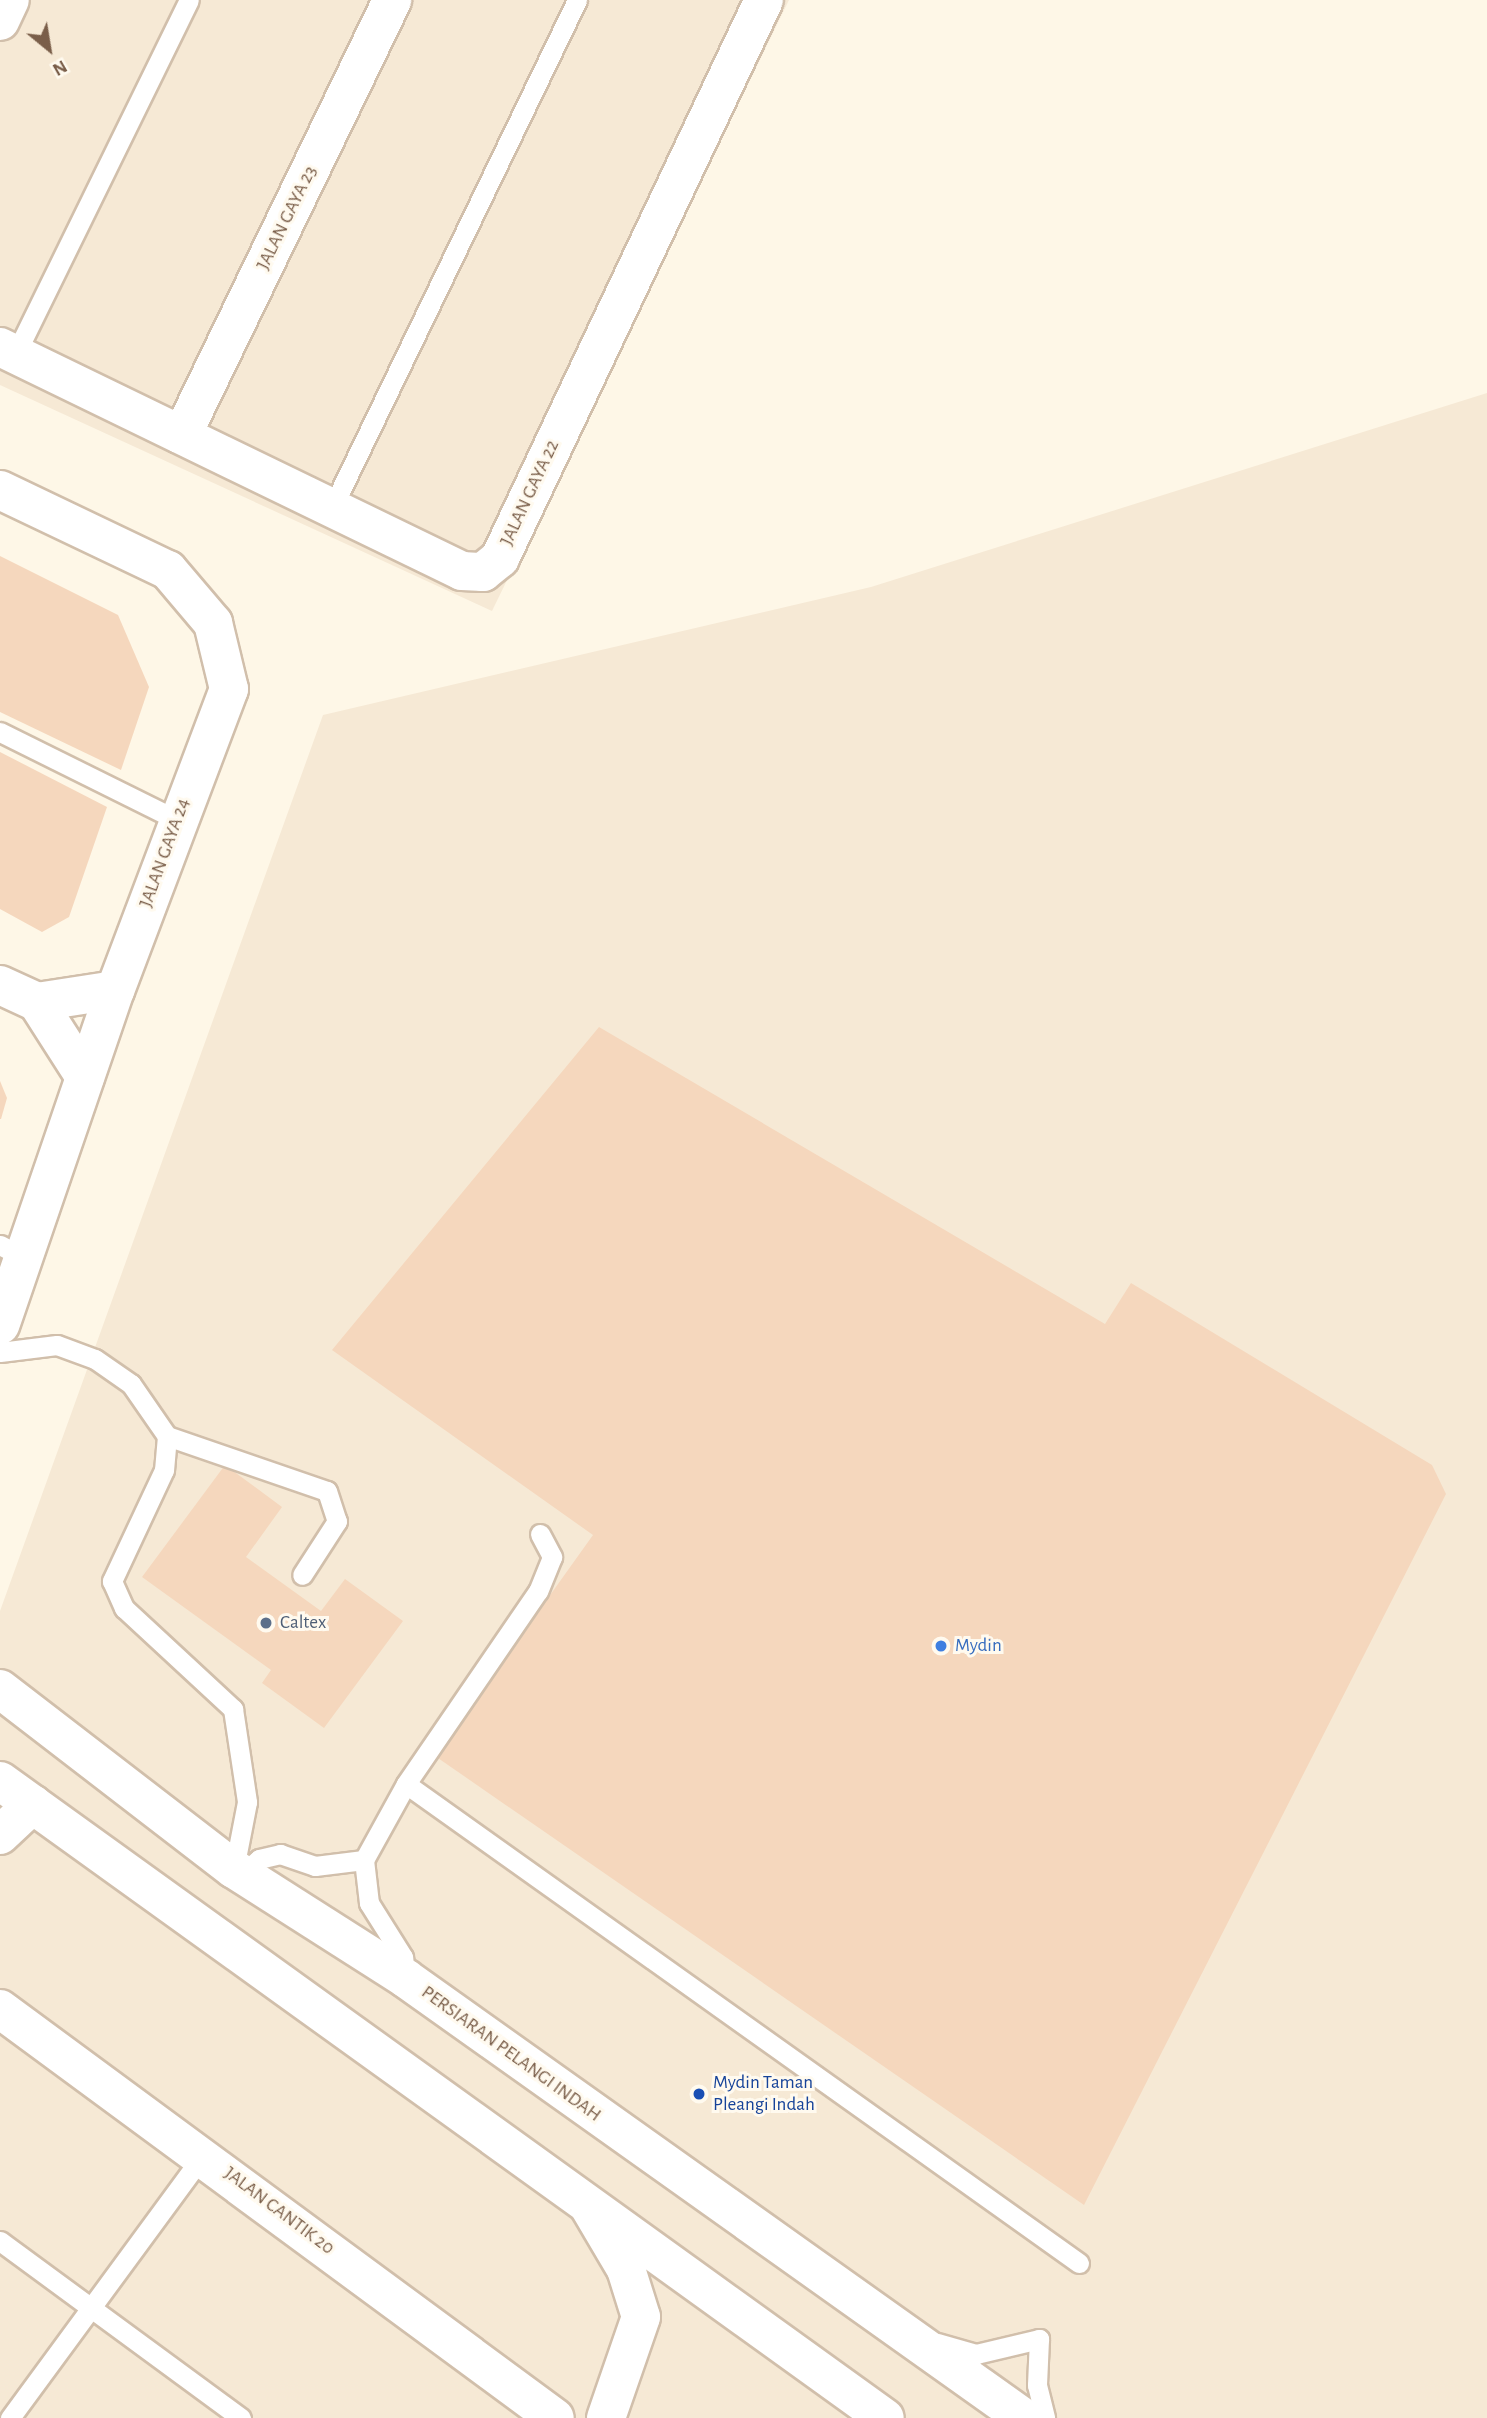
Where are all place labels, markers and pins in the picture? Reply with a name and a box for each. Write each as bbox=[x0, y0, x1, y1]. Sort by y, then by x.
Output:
place label: Caltex bbox=[280, 1612, 326, 1634]
marker: Caltex bbox=[258, 1615, 274, 1631]
place label: Mydin bbox=[955, 1635, 1002, 1657]
marker: Mydin bbox=[933, 1638, 949, 1654]
place label: Mydin Taman Pleangi Indah bbox=[713, 2072, 815, 2116]
marker: Mydin Taman Pleangi Indah bbox=[691, 2086, 707, 2102]

